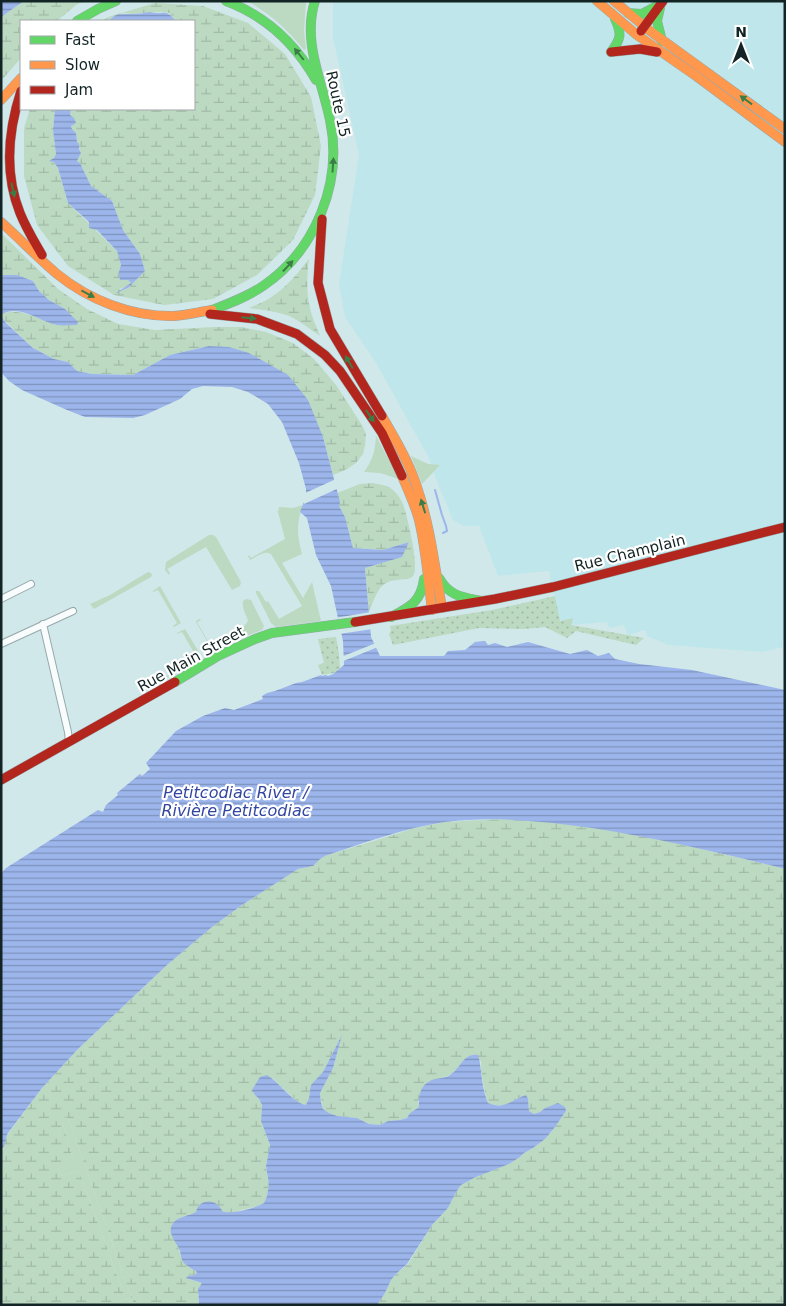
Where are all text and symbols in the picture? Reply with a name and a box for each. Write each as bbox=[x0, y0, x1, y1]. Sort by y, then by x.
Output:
legend bbox=[20, 20, 195, 110]
north arrow bbox=[716, 20, 766, 70]
text: N bbox=[735, 24, 747, 40]
text: Fast bbox=[65, 31, 95, 49]
one-way arrow bbox=[293, 47, 304, 60]
text: Slow bbox=[65, 56, 100, 74]
street label: Route 15 bbox=[322, 69, 354, 139]
text: Jam bbox=[64, 81, 93, 99]
one-way arrow bbox=[739, 95, 753, 105]
one-way arrow bbox=[329, 157, 337, 173]
one-way arrow bbox=[9, 183, 17, 198]
one-way arrow bbox=[282, 260, 294, 272]
one-way arrow bbox=[80, 290, 95, 298]
one-way arrow bbox=[241, 314, 257, 322]
one-way arrow bbox=[344, 355, 353, 369]
one-way arrow bbox=[365, 410, 375, 423]
one-way arrow bbox=[419, 498, 427, 513]
street label: Rue Champlain bbox=[573, 531, 687, 575]
street label: Rue Main Street bbox=[134, 622, 248, 696]
water label: Petitcodiac River / Rivière Petitcodiac bbox=[161, 783, 311, 820]

